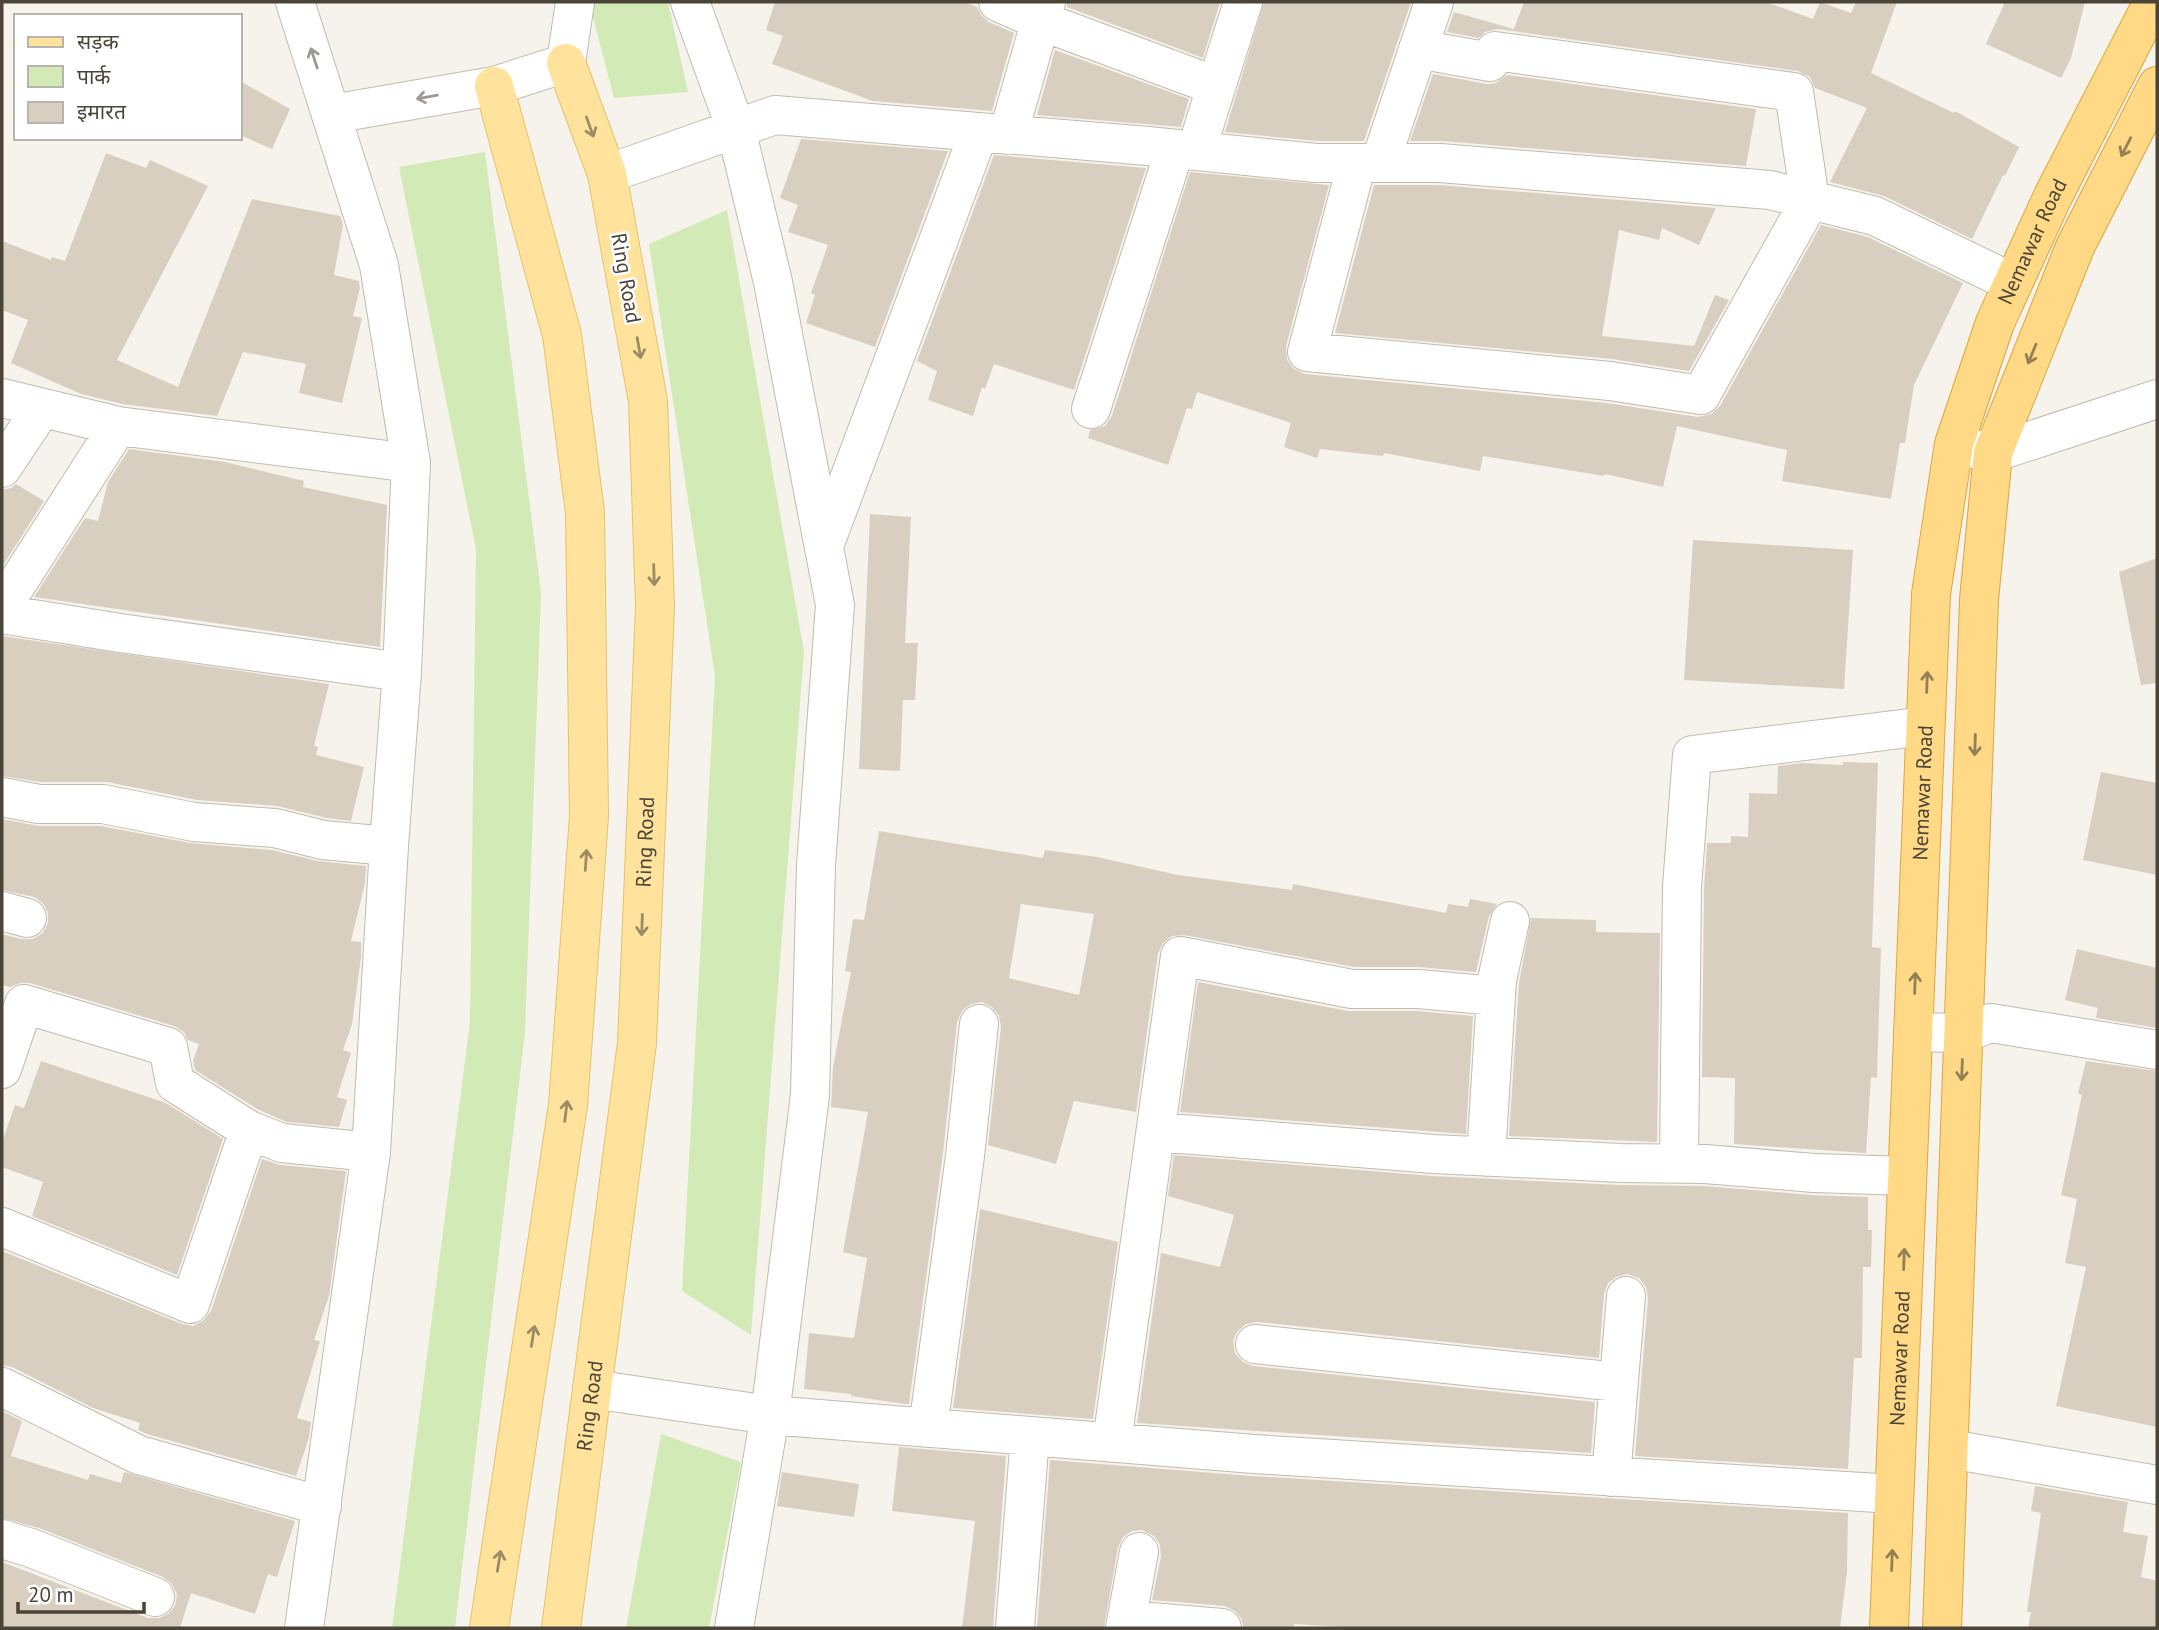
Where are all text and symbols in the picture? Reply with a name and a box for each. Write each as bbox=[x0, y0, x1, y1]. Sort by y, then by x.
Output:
legend bbox=[14, 14, 242, 140]
text: सड़क bbox=[77, 28, 119, 55]
one-way arrow bbox=[306, 47, 319, 69]
text: पार्क bbox=[77, 63, 111, 90]
one-way arrow bbox=[416, 91, 439, 104]
text: इमारत bbox=[77, 98, 127, 125]
one-way arrow bbox=[584, 115, 597, 137]
one-way arrow bbox=[2119, 136, 2133, 157]
street label: Nemawar Road bbox=[1991, 174, 2073, 308]
street label: Ring Road bbox=[605, 231, 648, 325]
one-way arrow bbox=[632, 336, 646, 359]
one-way arrow bbox=[2025, 343, 2038, 364]
one-way arrow bbox=[647, 563, 661, 586]
one-way arrow bbox=[1920, 671, 1933, 694]
street label: Nemawar Road bbox=[1906, 724, 1939, 861]
one-way arrow bbox=[1968, 733, 1981, 756]
street label: Ring Road bbox=[629, 796, 660, 888]
one-way arrow bbox=[580, 849, 593, 871]
one-way arrow bbox=[636, 913, 649, 936]
one-way arrow bbox=[1908, 972, 1921, 995]
one-way arrow bbox=[1955, 1058, 1968, 1081]
one-way arrow bbox=[560, 1100, 573, 1123]
one-way arrow bbox=[1897, 1248, 1910, 1271]
street label: Nemawar Road bbox=[1883, 1290, 1916, 1426]
one-way arrow bbox=[527, 1325, 540, 1348]
street label: Ring Road bbox=[570, 1359, 609, 1453]
one-way arrow bbox=[1885, 1549, 1898, 1572]
one-way arrow bbox=[493, 1550, 506, 1573]
scale bar bbox=[18, 1570, 144, 1614]
text: 20 m bbox=[28, 1581, 74, 1608]

